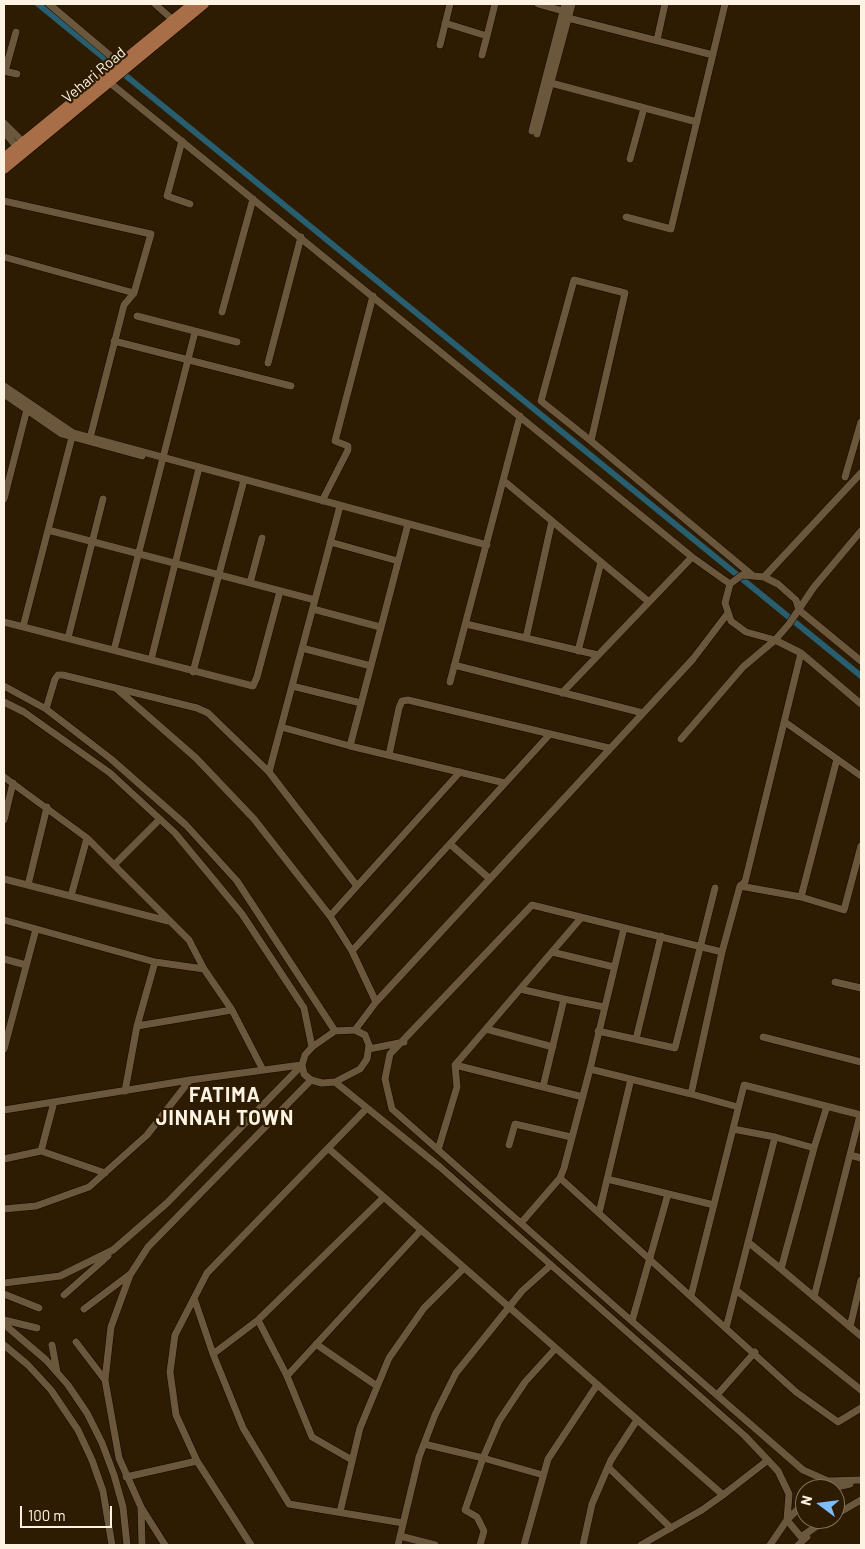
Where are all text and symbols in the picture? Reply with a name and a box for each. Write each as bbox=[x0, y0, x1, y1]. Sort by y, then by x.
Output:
street label: Vehari Road bbox=[59, 43, 129, 107]
district label: FATIMA JINNAH TOWN bbox=[154, 1083, 296, 1130]
north arrow bbox=[795, 1479, 845, 1529]
text: N bbox=[797, 1494, 815, 1507]
scale bar bbox=[22, 1496, 115, 1528]
text: 100 m bbox=[28, 1506, 66, 1524]

